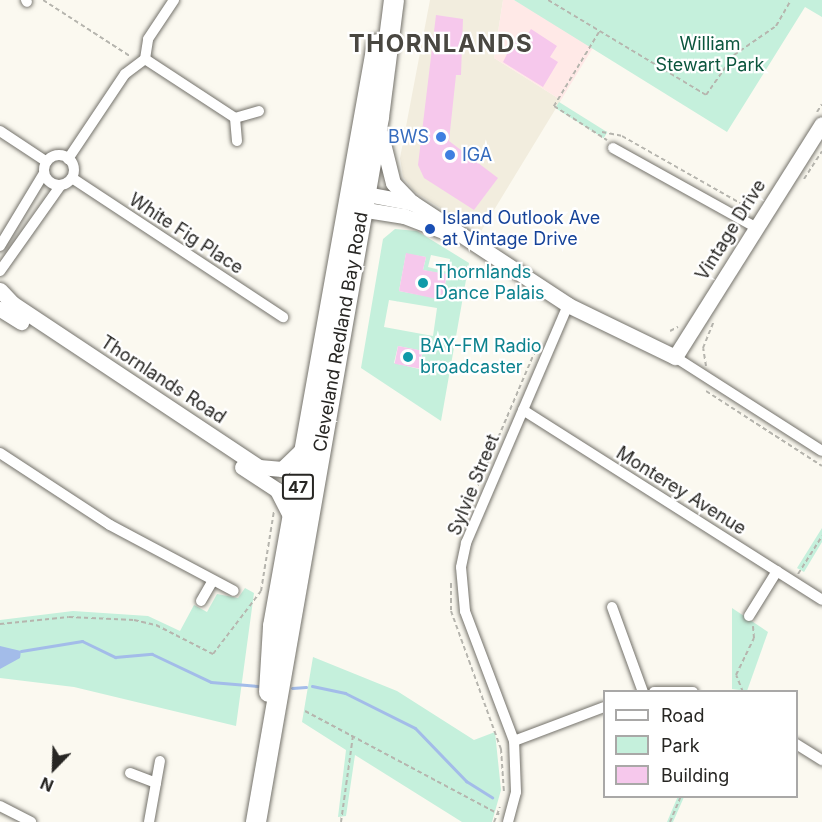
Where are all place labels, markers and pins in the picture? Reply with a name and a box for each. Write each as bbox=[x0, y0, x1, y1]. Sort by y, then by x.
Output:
place label: BWS bbox=[388, 126, 429, 148]
marker: BWS bbox=[434, 130, 448, 144]
place label: IGA bbox=[462, 144, 492, 166]
marker: IGA bbox=[443, 148, 457, 162]
place label: Island Outlook Ave at Vintage Drive bbox=[442, 208, 600, 250]
marker: Island Outlook Ave at Vintage Drive bbox=[423, 222, 437, 236]
place label: Thornlands Dance Palais bbox=[435, 262, 545, 304]
marker: Thornlands Dance Palais bbox=[416, 276, 430, 290]
place label: BAY-FM Radio broadcaster bbox=[420, 336, 542, 378]
marker: BAY-FM Radio broadcaster bbox=[401, 350, 415, 364]

